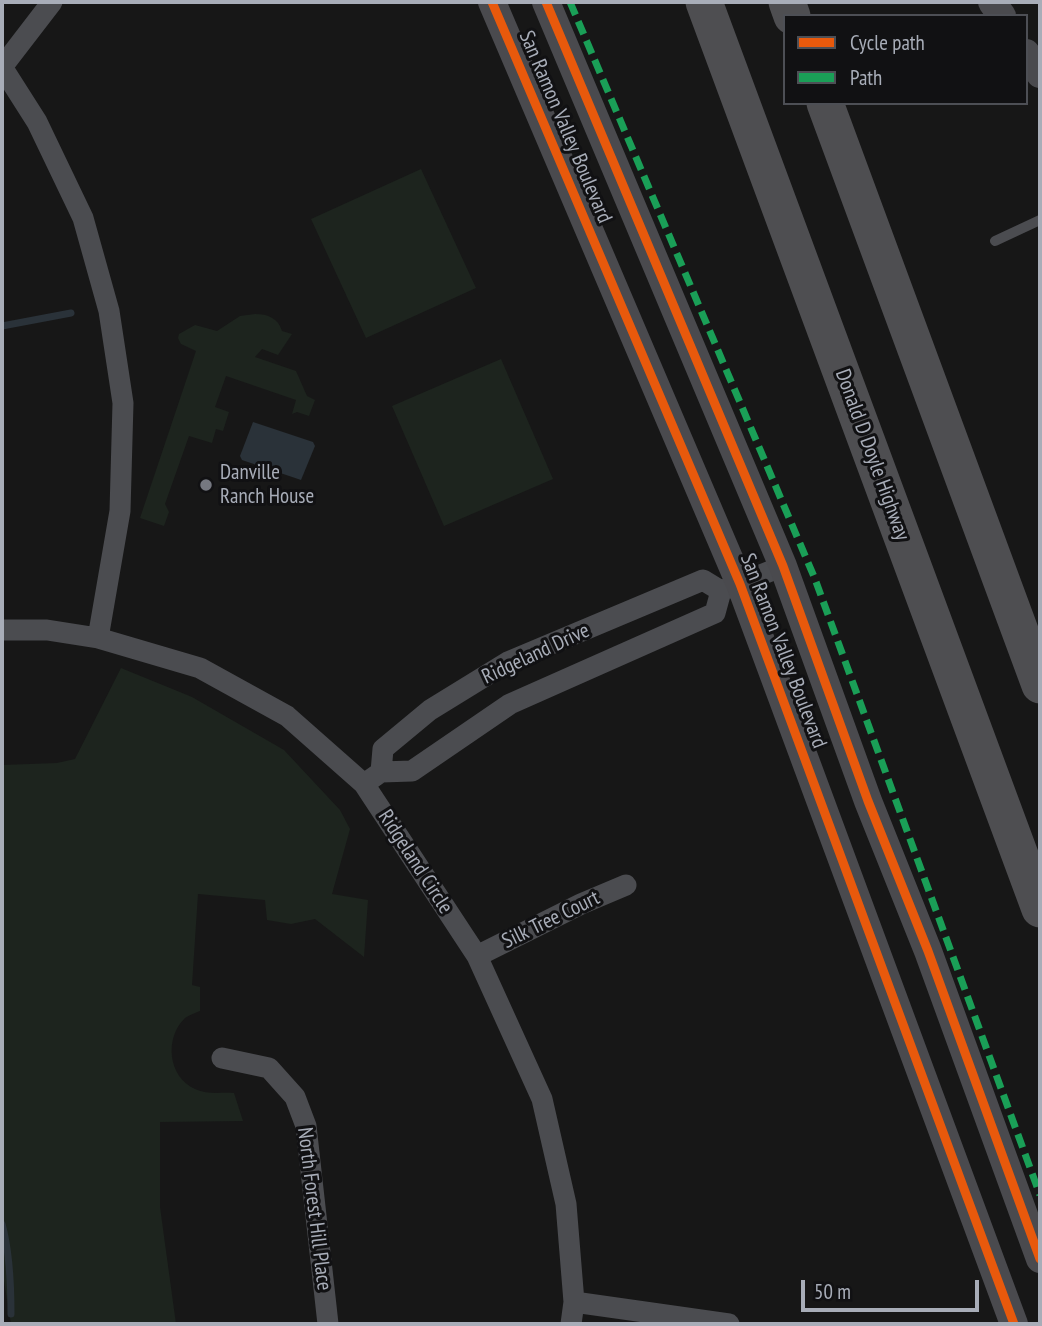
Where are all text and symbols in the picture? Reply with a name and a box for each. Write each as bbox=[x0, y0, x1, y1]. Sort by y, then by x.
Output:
legend bbox=[783, 14, 1028, 105]
street label: San Ramon Valley Boulevard bbox=[513, 27, 617, 227]
text: Cycle path bbox=[850, 29, 925, 56]
text: Path bbox=[850, 64, 882, 91]
street label: Donald D Doyle Highway bbox=[829, 366, 915, 544]
place label: Danville Ranch House bbox=[220, 460, 314, 510]
marker: Danville Ranch House bbox=[198, 477, 214, 493]
street label: San Ramon Valley Boulevard bbox=[734, 550, 832, 752]
street label: Ridgeland Drive bbox=[478, 618, 594, 690]
street label: Ridgeland Circle bbox=[372, 805, 458, 919]
street label: Silk Tree Court bbox=[498, 886, 604, 954]
street label: North Forest Hill Place bbox=[291, 1126, 337, 1292]
scale bar bbox=[804, 1266, 982, 1310]
text: 50 m bbox=[814, 1278, 851, 1305]

